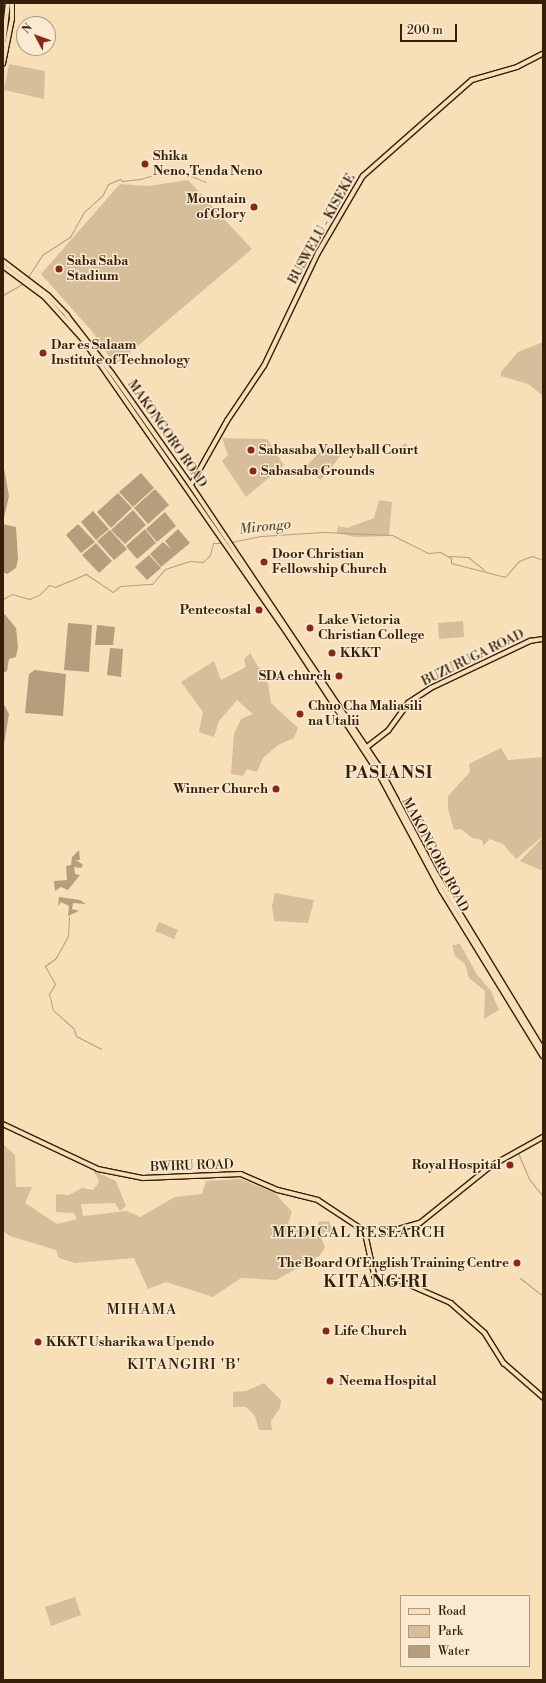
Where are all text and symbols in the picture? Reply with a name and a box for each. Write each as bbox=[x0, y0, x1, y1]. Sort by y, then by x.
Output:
north arrow bbox=[16, 16, 56, 56]
scale bar bbox=[402, 16, 459, 42]
text: N bbox=[20, 21, 36, 37]
text: 200 m bbox=[407, 23, 443, 38]
place label: Shika Neno,Tenda Neno bbox=[153, 149, 263, 180]
marker: Shika Neno,Tenda Neno bbox=[140, 159, 150, 169]
street label: BUSWELU - KISEKE bbox=[285, 171, 359, 287]
place label: Mountain of Glory bbox=[186, 192, 246, 223]
marker: Mountain of Glory bbox=[249, 202, 259, 212]
place label: Saba Saba Stadium bbox=[67, 254, 128, 285]
marker: Saba Saba Stadium bbox=[54, 264, 64, 274]
place label: Dar es Salaam Institute of Technology bbox=[51, 338, 190, 369]
marker: Dar es Salaam Institute of Technology bbox=[38, 348, 48, 358]
street label: MAKONGORO ROAD bbox=[124, 377, 210, 491]
place label: Sabasaba Volleyball Court bbox=[259, 442, 418, 458]
marker: Sabasaba Volleyball Court bbox=[246, 445, 256, 455]
place label: Sabasaba Grounds bbox=[261, 463, 375, 479]
marker: Sabasaba Grounds bbox=[248, 466, 258, 476]
water label: Mirongo bbox=[238, 516, 292, 538]
place label: Door Christian Fellowship Church bbox=[272, 547, 387, 578]
marker: Door Christian Fellowship Church bbox=[259, 557, 269, 567]
place label: Pentecostal bbox=[180, 602, 251, 618]
marker: Pentecostal bbox=[254, 605, 264, 615]
place label: Lake Victoria Christian College bbox=[318, 613, 425, 644]
marker: Lake Victoria Christian College bbox=[305, 623, 315, 633]
street label: BUZURUGA ROAD bbox=[419, 626, 527, 690]
place label: KKKT bbox=[340, 645, 381, 661]
marker: KKKT bbox=[327, 648, 337, 658]
place label: SDA church bbox=[259, 668, 331, 684]
marker: SDA church bbox=[334, 671, 344, 681]
place label: Chuo Cha Maliasili na Utalii bbox=[308, 699, 422, 730]
marker: Chuo Cha Maliasili na Utalii bbox=[295, 709, 305, 719]
district label: PASIANSI bbox=[345, 764, 433, 784]
place label: Winner Church bbox=[173, 781, 268, 797]
marker: Winner Church bbox=[271, 784, 281, 794]
street label: MAKONGORO ROAD bbox=[398, 795, 472, 915]
street label: BWIRU ROAD bbox=[150, 1157, 234, 1175]
place label: Royal Hospital bbox=[412, 1157, 501, 1173]
marker: Royal Hospital bbox=[504, 1159, 516, 1171]
district label: MEDICAL RESEARCH bbox=[272, 1224, 446, 1242]
place label: The Board Of English Training Centre bbox=[277, 1255, 509, 1271]
marker: The Board Of English Training Centre bbox=[512, 1258, 522, 1268]
district label: KITANGIRI bbox=[323, 1273, 429, 1293]
district label: MIHAMA bbox=[107, 1301, 177, 1319]
place label: Life Church bbox=[334, 1323, 407, 1339]
marker: Life Church bbox=[321, 1326, 331, 1336]
place label: KKKT Usharika wa Upendo bbox=[46, 1334, 214, 1350]
marker: KKKT Usharika wa Upendo bbox=[33, 1337, 43, 1347]
district label: KITANGIRI 'B' bbox=[127, 1356, 241, 1374]
place label: Neema Hospital bbox=[339, 1373, 437, 1389]
marker: Neema Hospital bbox=[324, 1375, 336, 1387]
legend bbox=[400, 1595, 530, 1667]
text: Road bbox=[438, 1604, 466, 1619]
text: Park bbox=[438, 1624, 463, 1639]
text: Water bbox=[438, 1644, 470, 1659]

